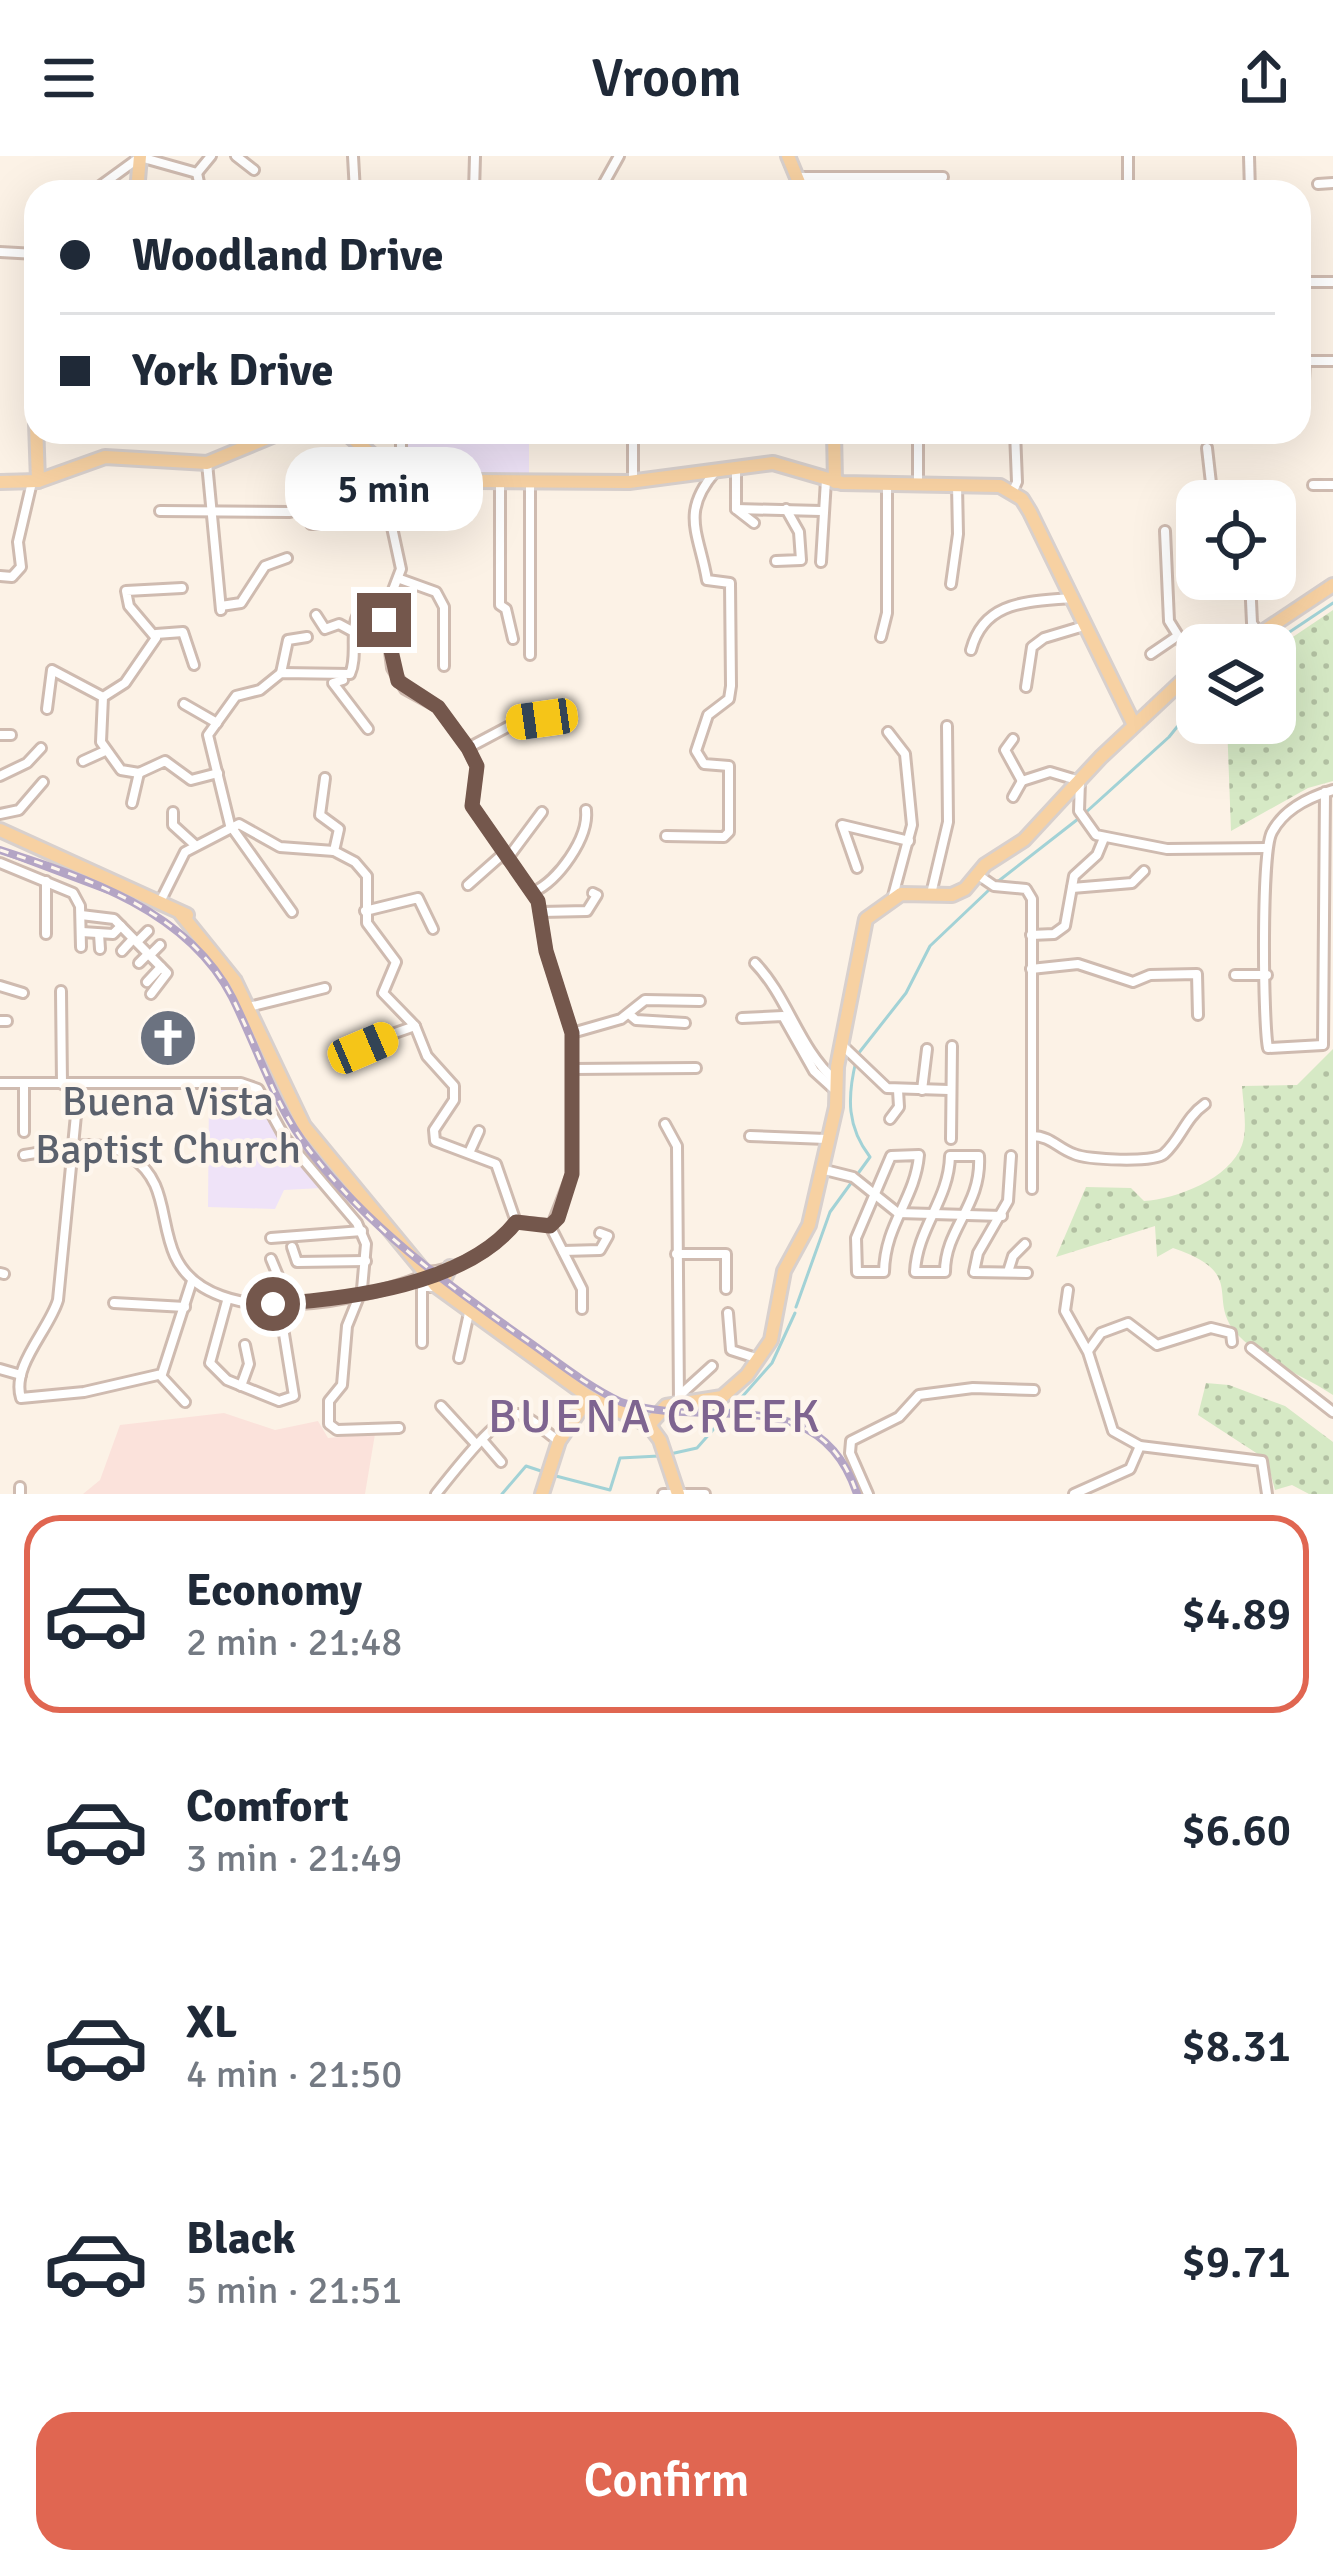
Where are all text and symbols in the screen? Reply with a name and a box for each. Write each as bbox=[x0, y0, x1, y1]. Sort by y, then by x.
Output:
icon: menu bbox=[36, 45, 102, 111]
text: Vroom bbox=[591, 45, 742, 112]
icon: share bbox=[1231, 45, 1297, 111]
text: Woodland Drive bbox=[132, 228, 444, 283]
text: York Drive bbox=[132, 343, 334, 398]
callout: 5 min bbox=[285, 446, 483, 530]
text: 5 min bbox=[337, 465, 431, 513]
map controls bbox=[1176, 480, 1296, 744]
button: locate bbox=[1176, 480, 1296, 600]
route end bbox=[357, 593, 411, 647]
button: layers bbox=[1176, 624, 1296, 744]
car bbox=[504, 696, 580, 742]
church icon: Buena Vista Baptist Church bbox=[137, 1007, 199, 1069]
car bbox=[323, 1017, 403, 1079]
place label: Buena Vista Baptist Church bbox=[35, 1076, 301, 1175]
route start bbox=[246, 1277, 300, 1331]
district label: BUENA CREEK bbox=[488, 1387, 822, 1446]
icon: car bbox=[42, 1560, 150, 1668]
text: Economy bbox=[186, 1563, 362, 1618]
text: $4.89 bbox=[1181, 1587, 1291, 1642]
text: 2 min · 21:48 bbox=[186, 1618, 402, 1666]
icon: car bbox=[42, 1776, 150, 1884]
text: Comfort bbox=[186, 1779, 349, 1834]
text: $6.60 bbox=[1181, 1803, 1291, 1858]
text: 3 min · 21:49 bbox=[186, 1834, 402, 1882]
icon: car bbox=[42, 1992, 150, 2100]
text: XL bbox=[186, 1995, 237, 2050]
text: $8.31 bbox=[1181, 2019, 1291, 2074]
text: 4 min · 21:50 bbox=[186, 2050, 402, 2098]
icon: car bbox=[42, 2208, 150, 2316]
text: Black bbox=[186, 2211, 296, 2266]
text: $9.71 bbox=[1181, 2235, 1291, 2290]
text: 5 min · 21:51 bbox=[186, 2266, 402, 2314]
button: Confirm bbox=[36, 2412, 1297, 2550]

